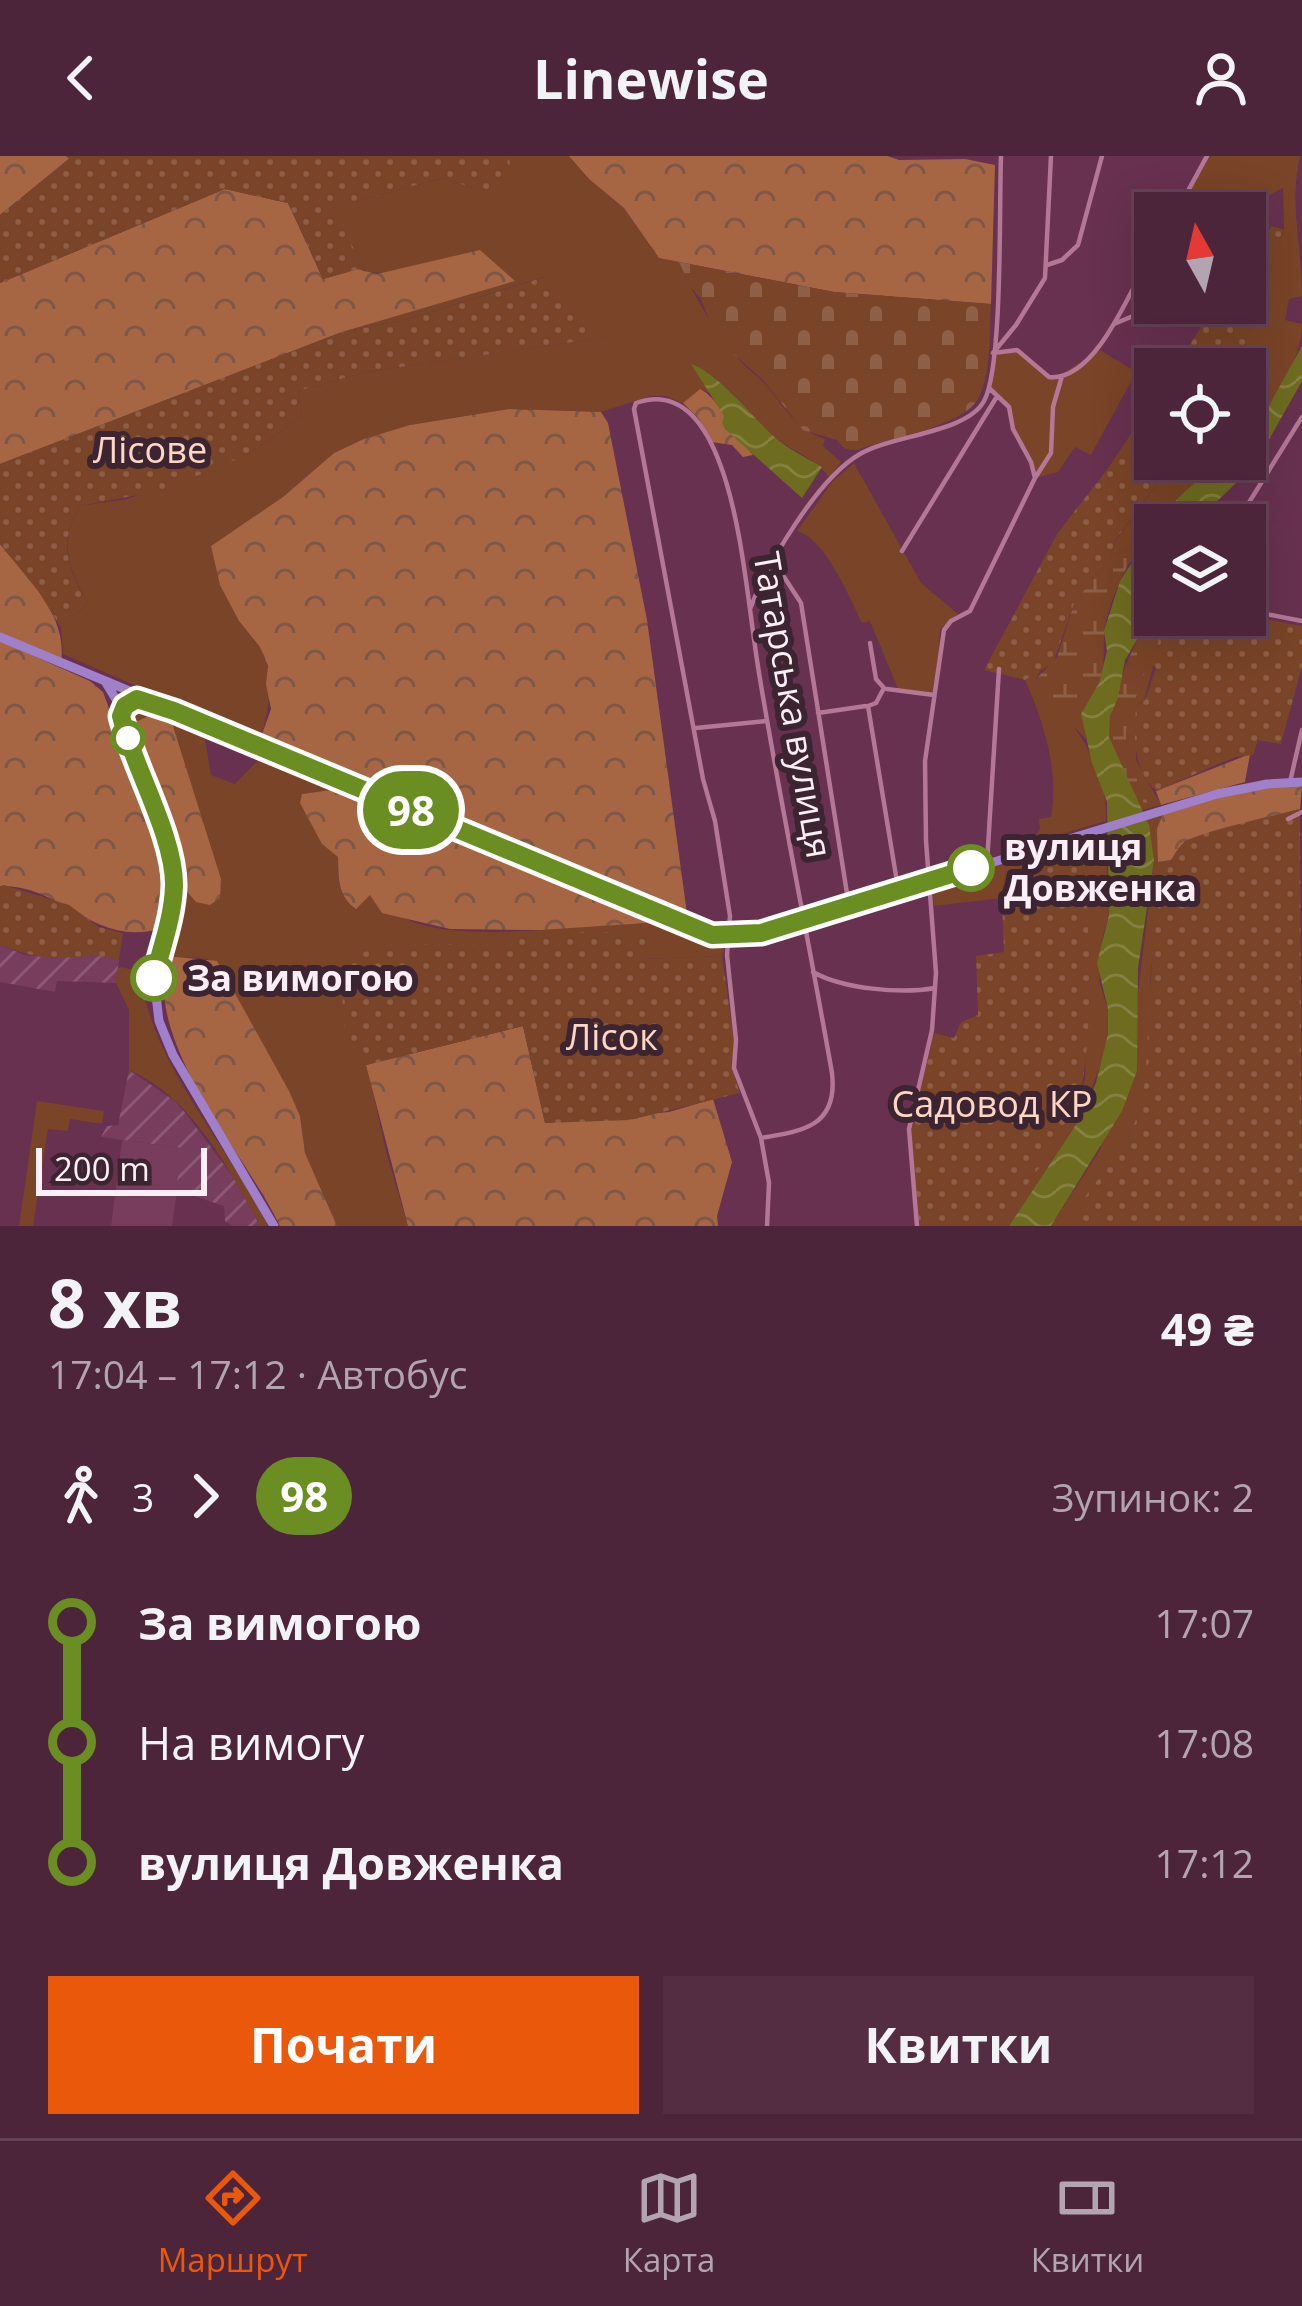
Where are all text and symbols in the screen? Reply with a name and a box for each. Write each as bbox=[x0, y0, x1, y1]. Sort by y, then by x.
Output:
text: Linewise bbox=[533, 41, 769, 115]
icon: back bbox=[48, 45, 114, 111]
icon: person bbox=[1188, 45, 1254, 111]
north arrow bbox=[1134, 192, 1266, 324]
map controls bbox=[1134, 192, 1266, 636]
button: locate bbox=[1134, 348, 1266, 480]
park label: Лісове bbox=[93, 425, 207, 474]
button: layers bbox=[1134, 504, 1266, 636]
street label: Татарська вулиця bbox=[742, 548, 845, 862]
unlabelled marker bbox=[112, 722, 144, 754]
line badge: 98 bbox=[357, 771, 465, 849]
text: 98 bbox=[387, 781, 435, 838]
place label: вулиця Довженка bbox=[1004, 822, 1197, 912]
marker: вулиця Довженка bbox=[949, 846, 993, 890]
place label: За вимогою bbox=[187, 953, 414, 1002]
marker: За вимогою bbox=[132, 956, 176, 1000]
park label: Лісок bbox=[566, 1012, 658, 1061]
park label: Садовод КР bbox=[891, 1079, 1093, 1128]
scale bar bbox=[36, 1142, 207, 1195]
text: 200 m bbox=[54, 1146, 150, 1191]
text: 8 хв bbox=[48, 1257, 183, 1347]
text: 49 ₴ bbox=[1161, 1298, 1254, 1359]
text: 17:04 – 17:12 · Автобус bbox=[48, 1347, 467, 1400]
icon: walk bbox=[48, 1463, 114, 1529]
icon: forward bbox=[172, 1463, 238, 1529]
text: 98 bbox=[280, 1467, 328, 1524]
text: 3 bbox=[132, 1470, 154, 1523]
text: Зупинок: 2 bbox=[1052, 1470, 1254, 1523]
text: За вимогою bbox=[138, 1592, 421, 1653]
text: 17:07 bbox=[1155, 1596, 1254, 1649]
text: На вимогу bbox=[138, 1712, 364, 1773]
text: 17:08 bbox=[1155, 1716, 1254, 1769]
text: вулиця Довженка bbox=[138, 1832, 564, 1893]
text: 17:12 bbox=[1155, 1836, 1254, 1889]
button: Почати bbox=[48, 1976, 639, 2114]
button: Квитки bbox=[663, 1976, 1254, 2114]
tab: Маршрут bbox=[158, 2165, 307, 2282]
tab: Карта bbox=[623, 2165, 715, 2282]
tab: Квитки bbox=[1031, 2165, 1144, 2282]

